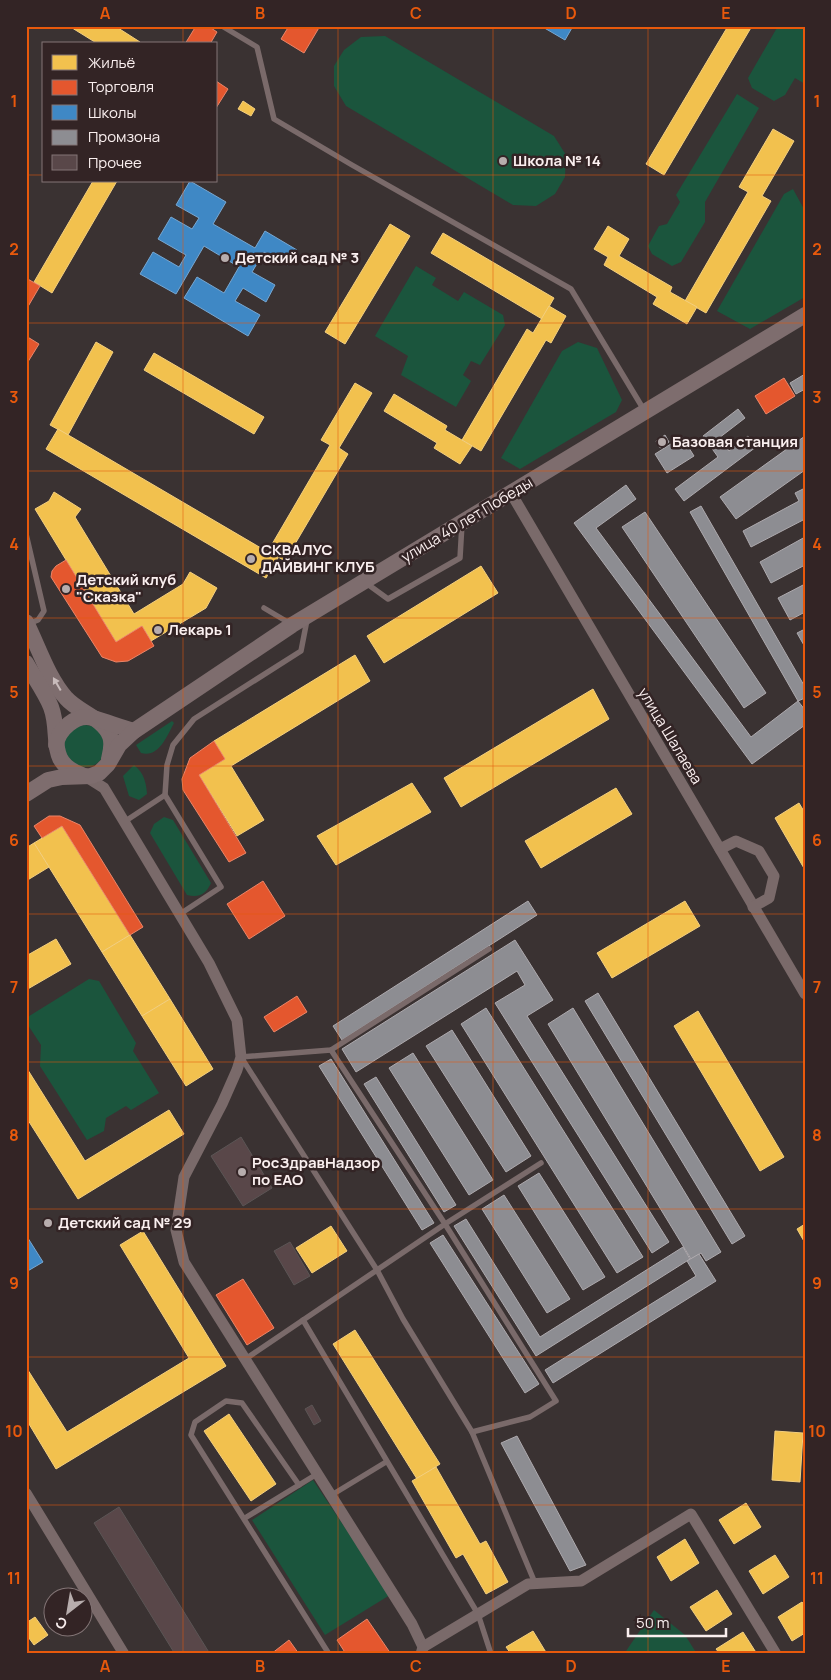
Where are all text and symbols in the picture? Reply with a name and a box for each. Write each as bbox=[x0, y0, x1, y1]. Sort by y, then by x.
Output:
text: A bbox=[100, 2, 111, 24]
text: B bbox=[255, 2, 265, 24]
text: C bbox=[410, 2, 422, 24]
text: D bbox=[565, 2, 577, 24]
text: E bbox=[721, 2, 731, 24]
legend bbox=[42, 42, 218, 182]
text: Жильё bbox=[88, 52, 136, 73]
text: Торговля bbox=[88, 76, 154, 97]
text: 1 bbox=[10, 90, 18, 112]
text: 1 bbox=[813, 90, 821, 112]
text: Школы bbox=[88, 102, 136, 123]
text: Промзона bbox=[88, 126, 160, 147]
place label: Школа № 14 bbox=[513, 150, 601, 171]
text: Прочее bbox=[88, 152, 142, 173]
marker: Школа № 14 bbox=[497, 155, 509, 167]
text: 2 bbox=[9, 238, 19, 260]
text: 2 bbox=[812, 238, 822, 260]
place label: Детский сад № 3 bbox=[235, 247, 359, 268]
marker: Детский сад № 3 bbox=[219, 252, 231, 264]
text: 3 bbox=[9, 386, 19, 408]
text: 3 bbox=[812, 386, 822, 408]
place label: Базовая станция bbox=[672, 431, 798, 452]
marker: Базовая станция bbox=[656, 436, 668, 448]
street label: улица 40 лет Победы bbox=[397, 472, 536, 567]
text: 4 bbox=[9, 533, 19, 555]
text: 4 bbox=[812, 533, 822, 555]
place label: СКВАЛУС ДАЙВИНГ КЛУБ bbox=[261, 539, 375, 577]
marker: СКВАЛУС ДАЙВИНГ КЛУБ bbox=[245, 553, 257, 565]
place label: Детский клуб "Сказка" bbox=[76, 569, 176, 607]
marker: Детский клуб "Сказка" bbox=[60, 583, 72, 595]
place label: Лекарь 1 bbox=[168, 619, 232, 640]
marker: Лекарь 1 bbox=[152, 624, 164, 636]
one-way arrow bbox=[53, 676, 61, 691]
text: 5 bbox=[9, 681, 19, 703]
text: 5 bbox=[812, 681, 822, 703]
street label: улица Шалаева bbox=[633, 683, 708, 788]
text: 6 bbox=[9, 829, 19, 851]
text: 6 bbox=[812, 829, 822, 851]
text: 7 bbox=[10, 976, 18, 998]
text: 7 bbox=[813, 976, 821, 998]
text: 8 bbox=[9, 1124, 19, 1146]
text: 8 bbox=[812, 1124, 822, 1146]
place label: РосЗдравНадзор по ЕАО bbox=[252, 1152, 380, 1190]
marker: РосЗдравНадзор по ЕАО bbox=[236, 1166, 248, 1178]
place label: Детский сад № 29 bbox=[58, 1212, 192, 1233]
marker: Детский сад № 29 bbox=[42, 1217, 54, 1229]
text: 9 bbox=[9, 1272, 19, 1294]
text: 9 bbox=[812, 1272, 822, 1294]
text: 10 bbox=[5, 1420, 23, 1442]
text: 10 bbox=[808, 1420, 826, 1442]
text: 11 bbox=[7, 1567, 21, 1589]
text: 11 bbox=[810, 1567, 824, 1589]
north arrow bbox=[42, 1588, 92, 1638]
scale bar bbox=[628, 1605, 726, 1637]
text: 50 m bbox=[636, 1612, 670, 1633]
text: С bbox=[52, 1613, 70, 1634]
text: A bbox=[100, 1655, 111, 1677]
text: B bbox=[255, 1655, 265, 1677]
text: C bbox=[410, 1655, 422, 1677]
text: D bbox=[565, 1655, 577, 1677]
text: E bbox=[721, 1655, 731, 1677]

